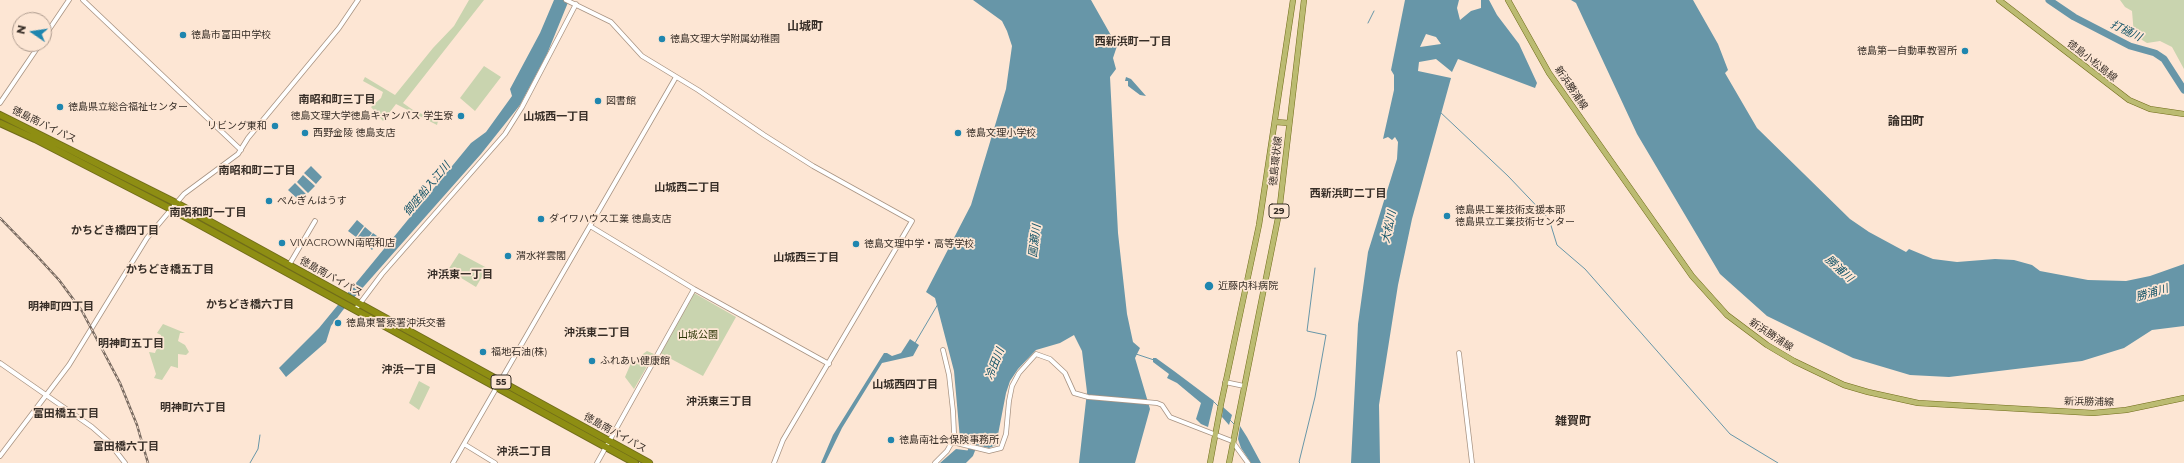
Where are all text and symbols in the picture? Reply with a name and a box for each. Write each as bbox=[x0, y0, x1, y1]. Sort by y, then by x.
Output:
north arrow bbox=[12, 12, 52, 52]
water label: 打樋川 bbox=[2108, 18, 2144, 44]
district label: 山城町 bbox=[787, 19, 823, 33]
text: N bbox=[13, 24, 29, 35]
place label: 徳島市富田中学校 bbox=[191, 29, 271, 41]
marker: 徳島市富田中学校 bbox=[178, 30, 188, 40]
place label: 徳島文理大学附属幼稚園 bbox=[670, 33, 780, 45]
marker: 徳島文理大学附属幼稚園 bbox=[657, 34, 667, 44]
district label: 西新浜町一丁目 bbox=[1095, 35, 1171, 49]
street label: 徳島小松島線 bbox=[2065, 38, 2119, 84]
place label: 徳島第一自動車教習所 bbox=[1857, 45, 1957, 57]
marker: 徳島第一自動車教習所 bbox=[1960, 46, 1970, 56]
street label: 新浜勝浦線 bbox=[1552, 64, 1590, 112]
district label: 南昭和町三丁目 bbox=[299, 93, 375, 107]
place label: 図書館 bbox=[606, 95, 636, 107]
marker: 図書館 bbox=[593, 96, 603, 106]
place label: 徳島県立総合福祉センター bbox=[68, 101, 188, 113]
marker: 徳島県立総合福祉センター bbox=[55, 102, 65, 112]
street label: 徳島南バイパス bbox=[10, 104, 78, 146]
place label: 徳島文理大学徳島キャンパス 学生寮 bbox=[290, 110, 453, 122]
district label: 山城西一丁目 bbox=[523, 110, 589, 124]
marker: 徳島文理大学徳島キャンパス 学生寮 bbox=[456, 111, 466, 121]
district label: 論田町 bbox=[1888, 114, 1924, 128]
place label: リビング東和 bbox=[207, 120, 267, 132]
marker: リビング東和 bbox=[270, 121, 280, 131]
place label: 西野金陵 徳島支店 bbox=[313, 127, 396, 139]
place label: 徳島文理小学校 bbox=[966, 127, 1036, 139]
marker: 西野金陵 徳島支店 bbox=[300, 128, 310, 138]
marker: 徳島文理小学校 bbox=[953, 128, 963, 138]
street label: 徳島環状線 bbox=[1267, 136, 1285, 186]
water label: 御座船入江川 bbox=[401, 159, 453, 219]
district label: 南昭和町二丁目 bbox=[219, 164, 295, 178]
district label: 山城西二丁目 bbox=[654, 181, 720, 195]
district label: 西新浜町二丁目 bbox=[1310, 187, 1386, 201]
place label: ぺんぎんはうす bbox=[277, 195, 347, 207]
marker: ぺんぎんはうす bbox=[264, 196, 274, 206]
road number: 29 bbox=[1269, 204, 1289, 218]
place label: 徳島県工業技術支援本部 徳島県立工業技術センター bbox=[1455, 204, 1575, 228]
district label: 南昭和町一丁目 bbox=[170, 206, 246, 220]
water label: 大松川 bbox=[1379, 209, 1399, 245]
marker: 徳島県工業技術支援本部 徳島県立工業技術センター bbox=[1442, 211, 1452, 221]
place label: ダイワハウス工業 徳島支店 bbox=[549, 213, 672, 225]
marker: ダイワハウス工業 徳島支店 bbox=[536, 214, 546, 224]
district label: かちどき橋四丁目 bbox=[71, 224, 159, 238]
water label: 園瀬川 bbox=[1026, 224, 1044, 258]
place label: VIVACROWN南昭和店 bbox=[290, 237, 395, 249]
marker: VIVACROWN南昭和店 bbox=[277, 238, 287, 248]
place label: 徳島文理中学・高等学校 bbox=[864, 238, 974, 250]
marker: 徳島文理中学・高等学校 bbox=[851, 239, 861, 249]
place label: 渭水祥雲閣 bbox=[516, 250, 566, 262]
marker: 渭水祥雲閣 bbox=[503, 251, 513, 261]
district label: 山城西三丁目 bbox=[773, 251, 839, 265]
water label: 勝浦川 bbox=[1822, 253, 1856, 285]
street label: 徳島南バイパス bbox=[297, 255, 365, 299]
district label: かちどき橋五丁目 bbox=[126, 263, 214, 277]
district label: 沖浜東一丁目 bbox=[427, 268, 493, 282]
marker: 近藤内科病院 bbox=[1203, 280, 1215, 292]
place label: 近藤内科病院 bbox=[1218, 280, 1278, 292]
water label: 勝浦川 bbox=[2134, 282, 2170, 304]
district label: かちどき橋六丁目 bbox=[206, 298, 294, 312]
district label: 明神町四丁目 bbox=[28, 300, 94, 314]
street label: 新浜勝浦線 bbox=[1747, 316, 1795, 354]
place label: 徳島東警察署沖浜交番 bbox=[346, 317, 446, 329]
marker: 徳島東警察署沖浜交番 bbox=[333, 318, 343, 328]
district label: 沖浜東二丁目 bbox=[564, 326, 630, 340]
park label: 山城公園 bbox=[678, 329, 718, 341]
district label: 明神町五丁目 bbox=[98, 337, 164, 351]
place label: 福地石油(株) bbox=[491, 346, 548, 358]
water label: 冷田川 bbox=[983, 346, 1007, 382]
marker: 福地石油(株) bbox=[478, 347, 488, 357]
place label: ふれあい健康館 bbox=[600, 355, 670, 367]
marker: ふれあい健康館 bbox=[587, 356, 597, 366]
district label: 沖浜一丁目 bbox=[382, 363, 436, 377]
road number: 55 bbox=[491, 375, 511, 389]
district label: 山城西四丁目 bbox=[872, 378, 938, 392]
district label: 沖浜東三丁目 bbox=[686, 395, 752, 409]
street label: 新浜勝浦線 bbox=[2064, 396, 2114, 408]
district label: 明神町六丁目 bbox=[160, 401, 226, 415]
district label: 富田橋五丁目 bbox=[33, 407, 99, 421]
street label: 徳島南バイパス bbox=[581, 411, 649, 455]
district label: 雑賀町 bbox=[1555, 414, 1591, 428]
place label: 徳島南社会保険事務所 bbox=[899, 434, 999, 446]
marker: 徳島南社会保険事務所 bbox=[886, 435, 896, 445]
district label: 富田橋六丁目 bbox=[93, 440, 159, 454]
district label: 沖浜二丁目 bbox=[497, 445, 551, 459]

